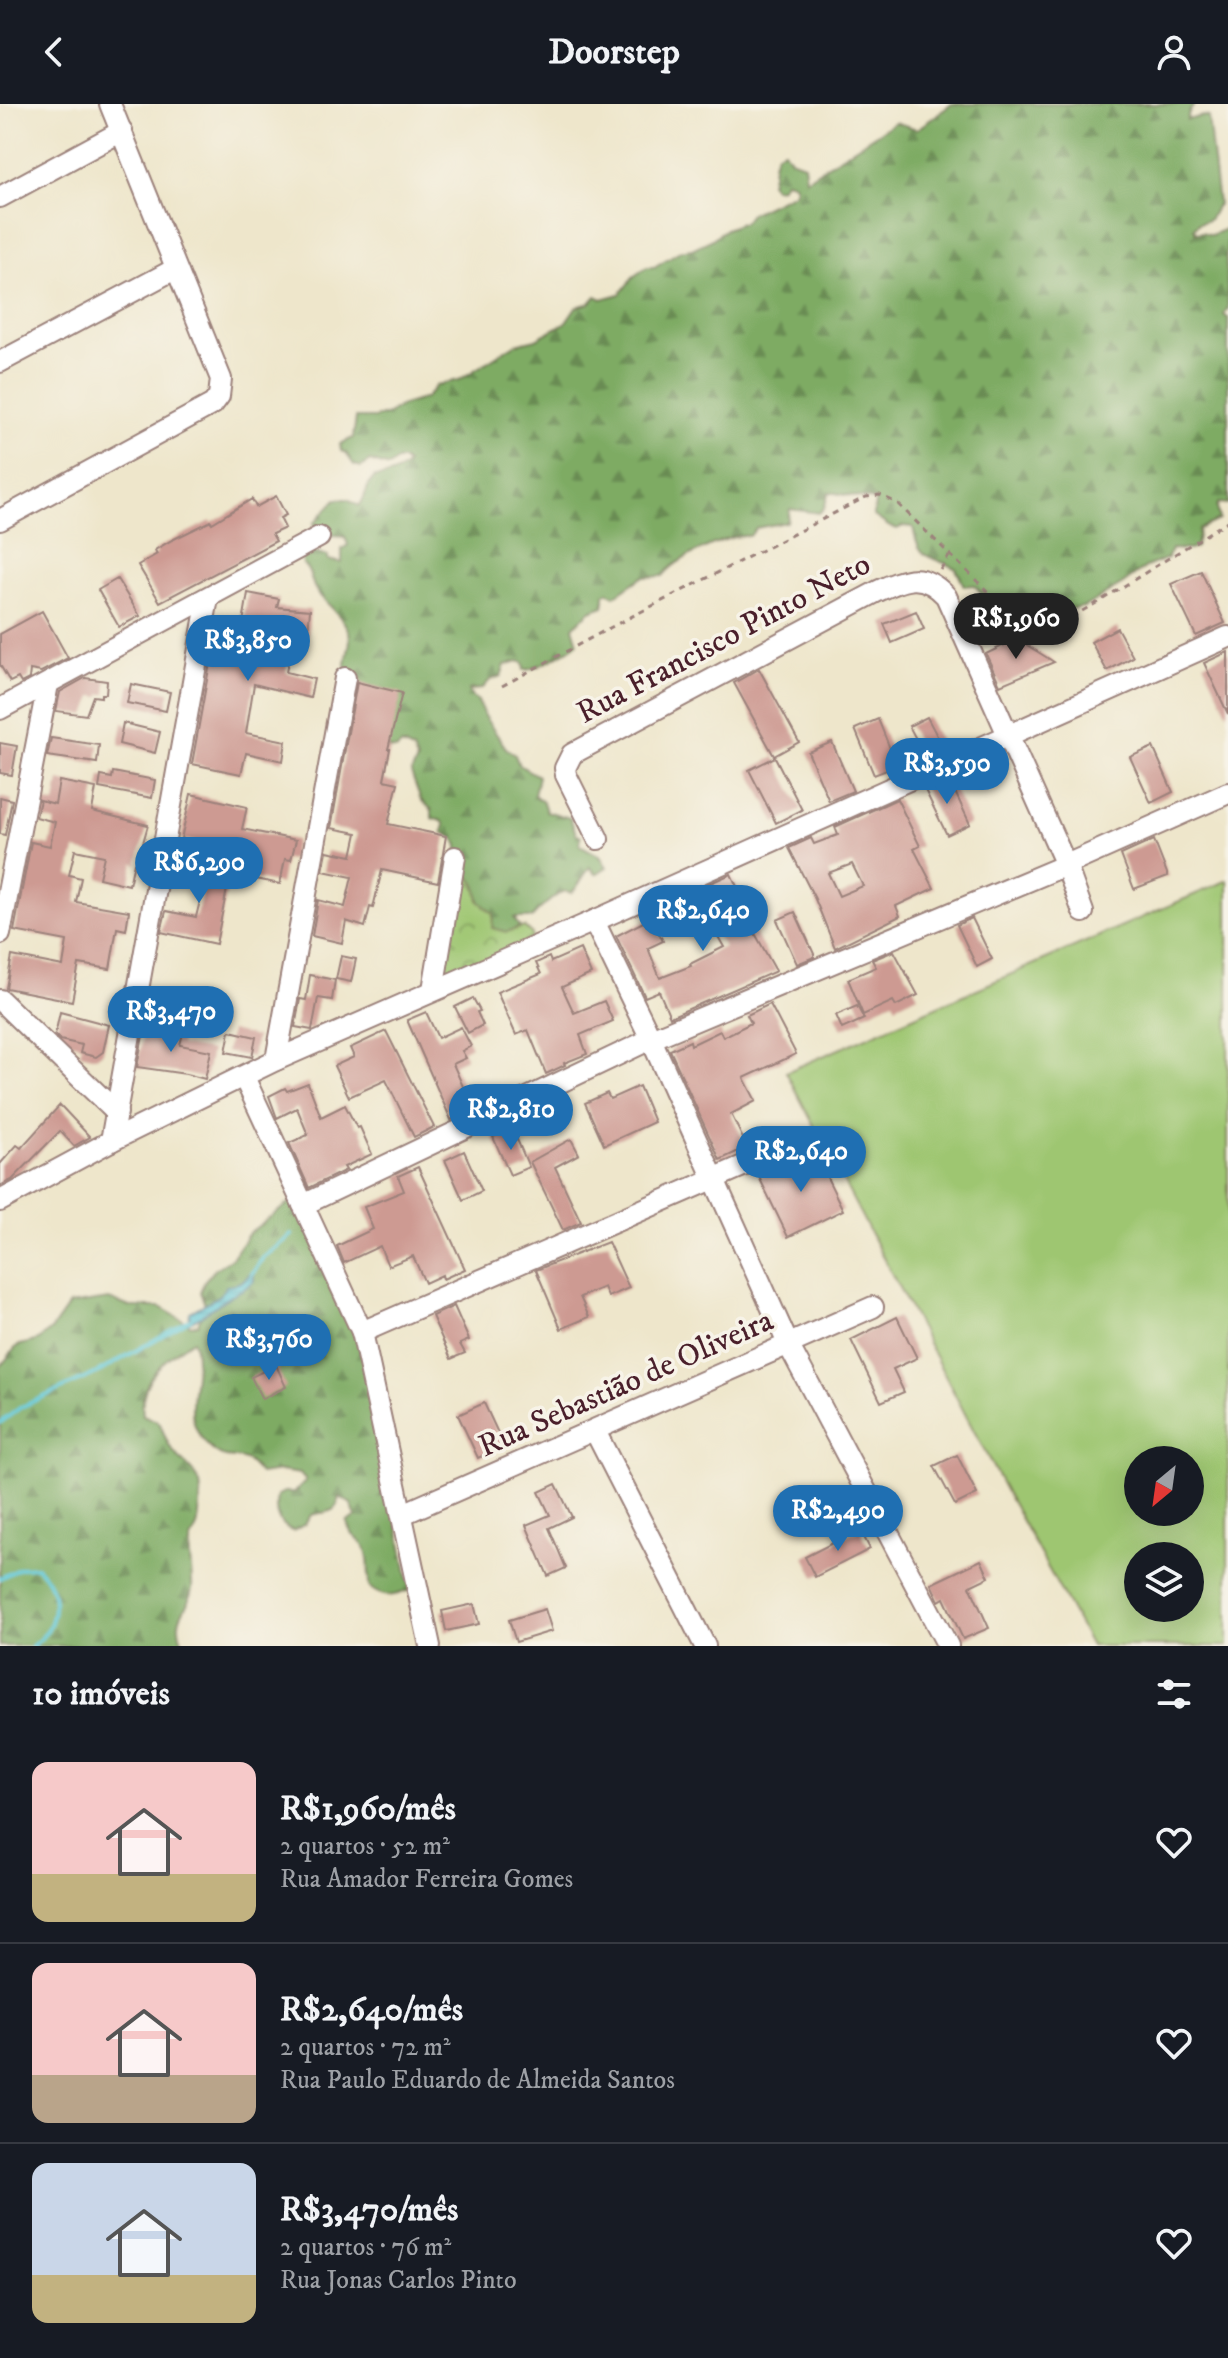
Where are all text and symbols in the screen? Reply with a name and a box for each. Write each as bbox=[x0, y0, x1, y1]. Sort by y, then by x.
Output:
icon: back bbox=[32, 30, 76, 74]
text: Doorstep bbox=[548, 30, 680, 75]
icon: person bbox=[1152, 30, 1196, 74]
street label: Rua Francisco Pinto Neto bbox=[570, 545, 878, 733]
pin: R$1,960 bbox=[942, 593, 1090, 661]
text: R$1,960 bbox=[972, 602, 1060, 635]
pin: R$3,850 bbox=[174, 615, 322, 683]
text: R$3,850 bbox=[204, 624, 292, 657]
pin: R$3,590 bbox=[873, 738, 1021, 806]
text: R$3,590 bbox=[903, 747, 991, 780]
pin: R$6,290 bbox=[125, 837, 273, 905]
text: R$6,290 bbox=[153, 846, 245, 879]
pin: R$2,640 bbox=[629, 885, 777, 953]
text: R$2,640 bbox=[656, 894, 750, 927]
pin: R$3,470 bbox=[97, 986, 245, 1054]
text: R$3,470 bbox=[126, 995, 216, 1028]
pin: R$2,810 bbox=[437, 1084, 585, 1152]
text: R$2,810 bbox=[467, 1093, 555, 1126]
pin: R$2,640 bbox=[727, 1126, 875, 1194]
text: R$2,640 bbox=[754, 1135, 848, 1168]
street label: Rua Sebastião de Oliveira bbox=[472, 1301, 780, 1467]
pin: R$3,760 bbox=[195, 1314, 343, 1382]
text: R$3,760 bbox=[225, 1323, 313, 1356]
north arrow bbox=[1124, 1446, 1204, 1526]
map controls bbox=[1124, 1446, 1204, 1622]
pin: R$2,490 bbox=[764, 1485, 912, 1553]
text: R$2,490 bbox=[791, 1494, 885, 1527]
button: layers bbox=[1124, 1542, 1204, 1622]
icon: filters bbox=[1152, 1672, 1196, 1716]
text: 10 imóveis bbox=[32, 1673, 170, 1715]
text: R$1,960/mês bbox=[280, 1788, 456, 1830]
icon: home bbox=[96, 1794, 192, 1890]
icon: heart bbox=[1152, 1820, 1196, 1864]
text: 2 quartos · 52 m² bbox=[280, 1830, 450, 1863]
text: Rua Amador Ferreira Gomes bbox=[280, 1863, 573, 1896]
text: R$2,640/mês bbox=[280, 1989, 463, 2031]
icon: home bbox=[96, 1995, 192, 2091]
icon: heart bbox=[1152, 2021, 1196, 2065]
text: 2 quartos · 72 m² bbox=[280, 2031, 451, 2064]
text: Rua Paulo Eduardo de Almeida Santos bbox=[280, 2064, 675, 2097]
text: R$3,470/mês bbox=[280, 2189, 458, 2231]
icon: home bbox=[96, 2195, 192, 2291]
icon: heart bbox=[1152, 2221, 1196, 2265]
text: 2 quartos · 76 m² bbox=[280, 2231, 451, 2264]
text: Rua Jonas Carlos Pinto bbox=[280, 2264, 517, 2297]

